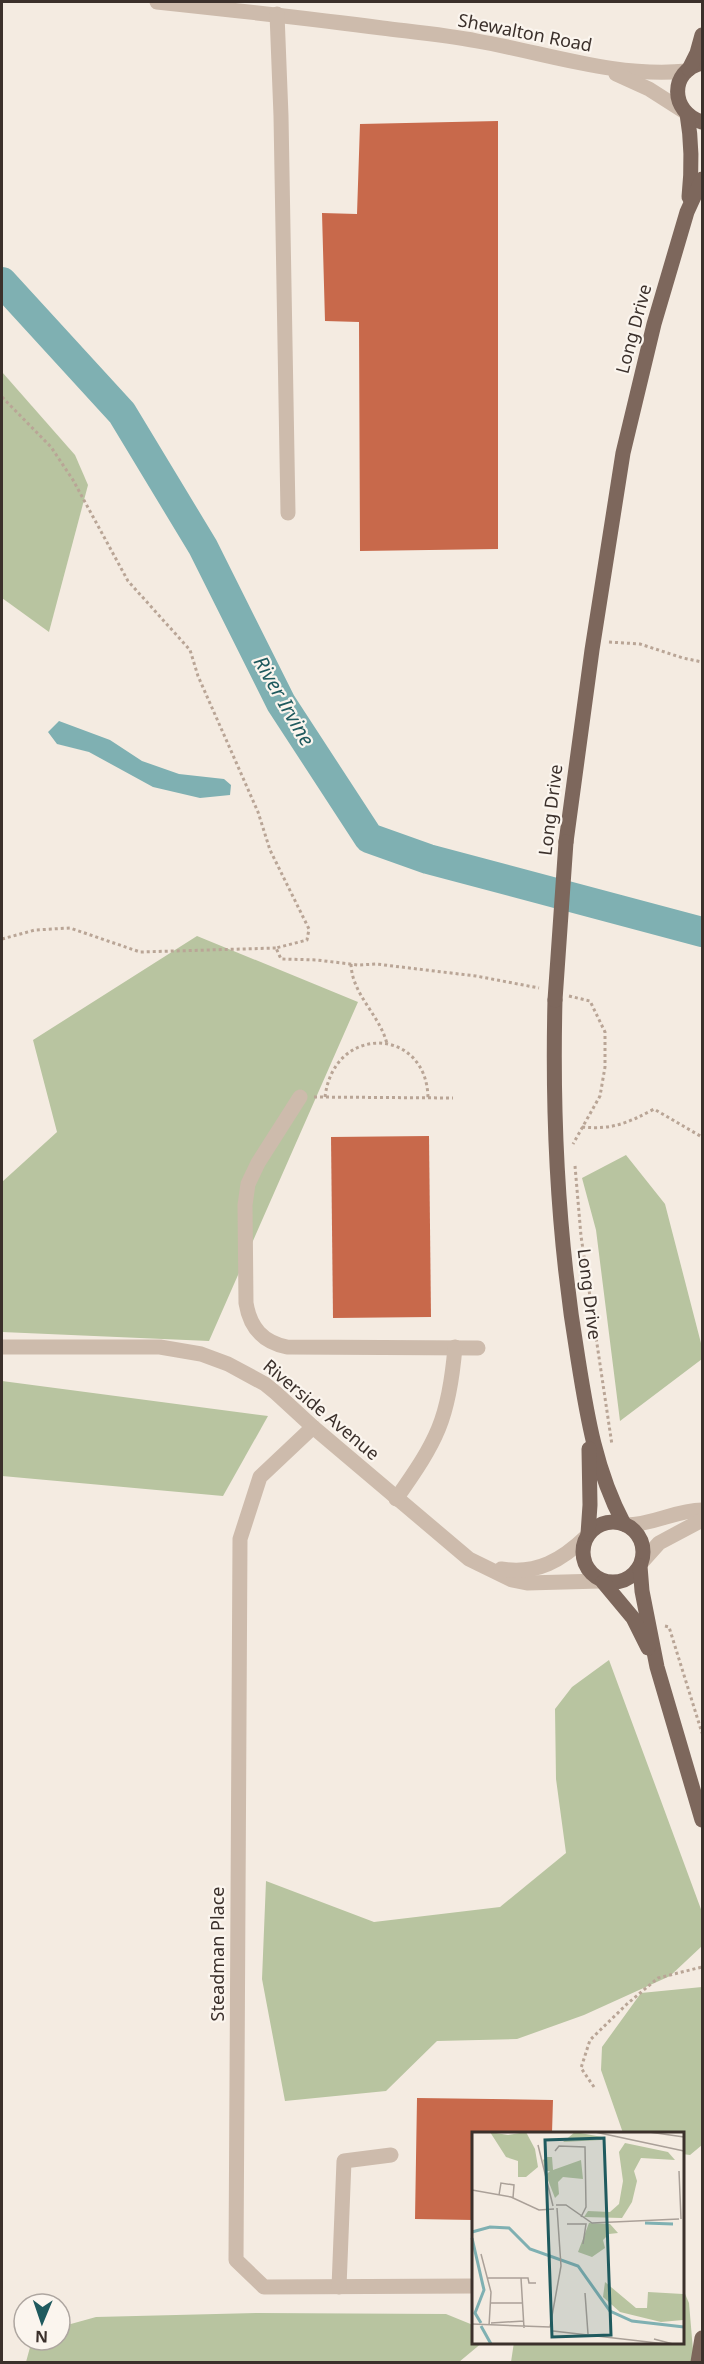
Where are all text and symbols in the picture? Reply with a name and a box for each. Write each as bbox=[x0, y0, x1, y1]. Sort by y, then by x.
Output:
street label: Shewalton Road bbox=[456, 7, 594, 57]
street label: Long Drive bbox=[610, 281, 656, 376]
water label: River Irvine bbox=[248, 651, 321, 751]
street label: Long Drive bbox=[533, 763, 568, 857]
street label: Long Drive bbox=[572, 1247, 607, 1341]
street label: Riverside Avenue bbox=[258, 1353, 385, 1465]
street label: Steadman Place bbox=[205, 1887, 229, 2021]
inset map bbox=[472, 2132, 683, 2343]
north arrow bbox=[12, 2292, 72, 2352]
text: N bbox=[35, 2326, 48, 2348]

